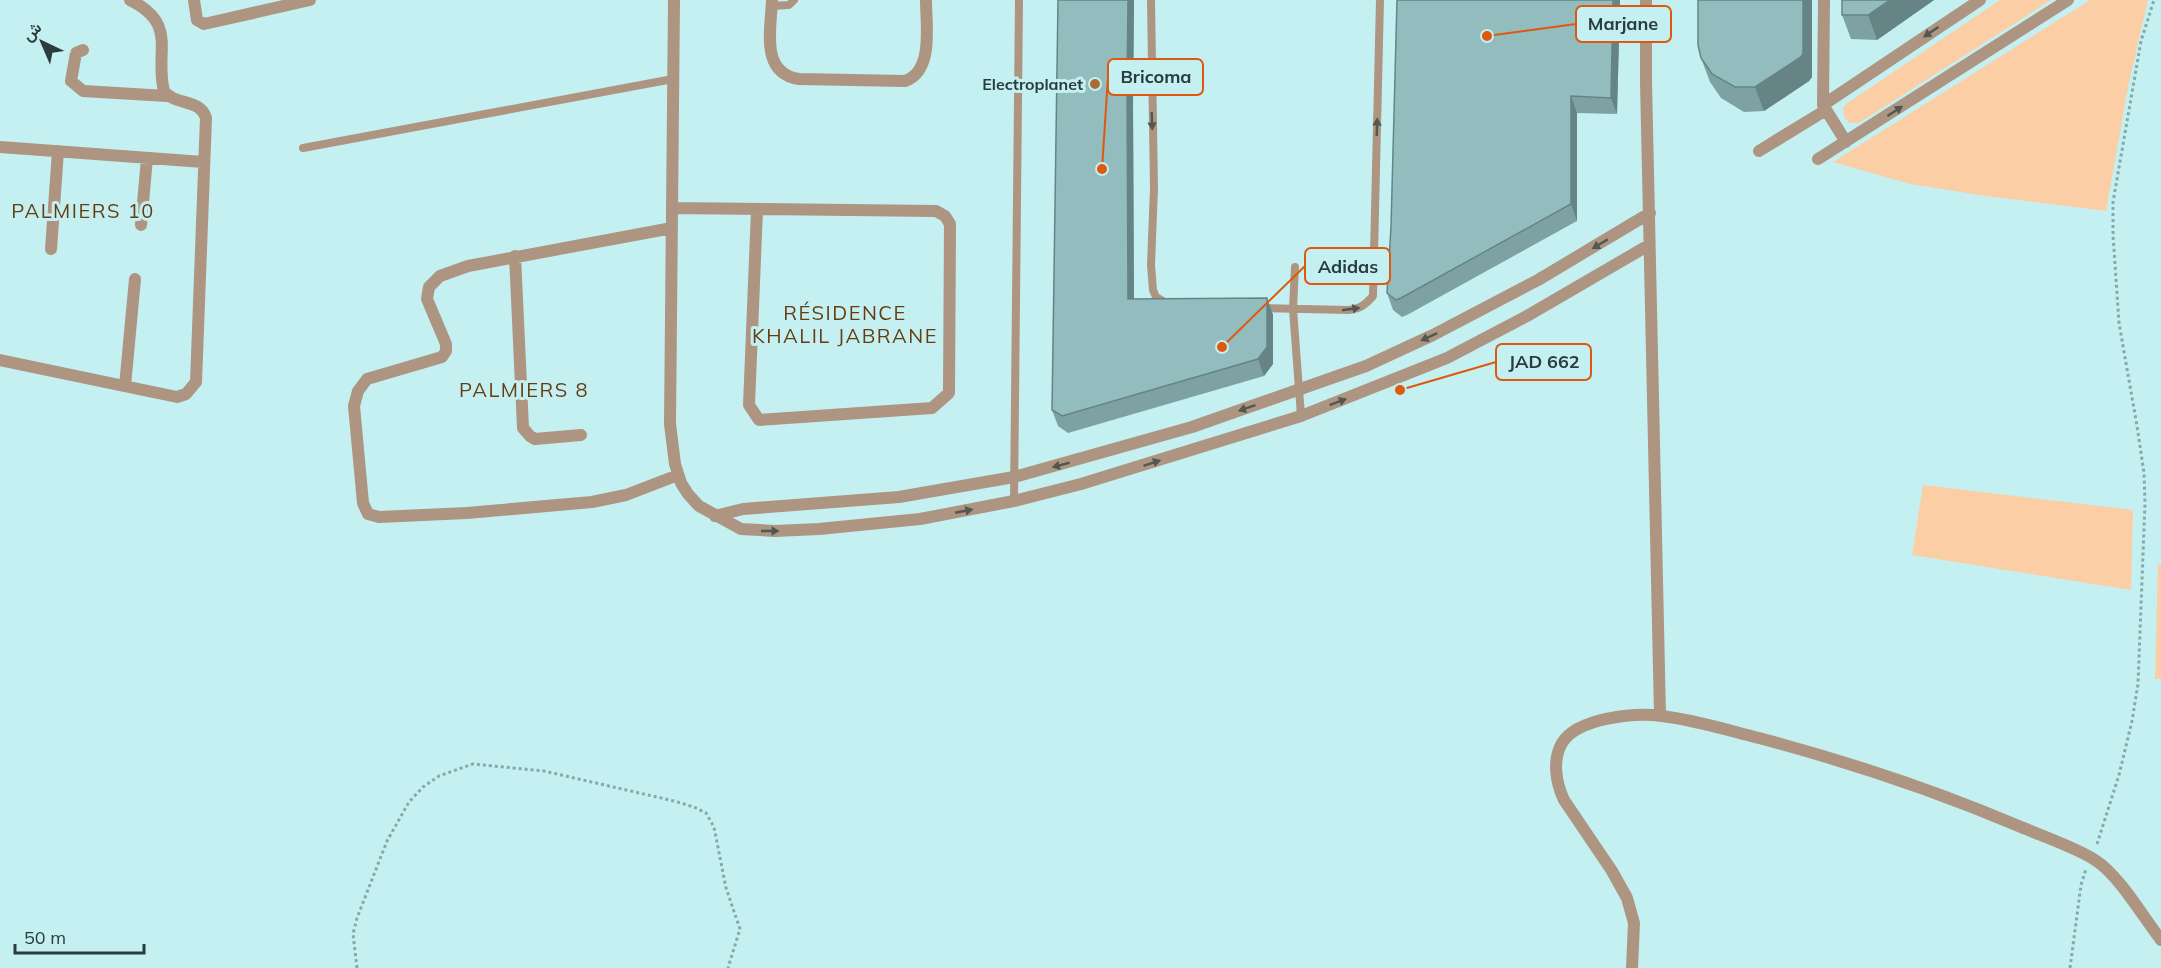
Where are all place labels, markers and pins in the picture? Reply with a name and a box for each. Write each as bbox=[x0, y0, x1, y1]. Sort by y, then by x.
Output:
callout: Marjane bbox=[1576, 6, 1671, 42]
callout: Bricoma bbox=[1108, 59, 1203, 95]
place label: Electroplanet bbox=[982, 74, 1083, 94]
marker: Electroplanet bbox=[1088, 77, 1102, 91]
callout: Adidas bbox=[1305, 248, 1390, 284]
callout: JAD 662 bbox=[1496, 344, 1591, 380]

